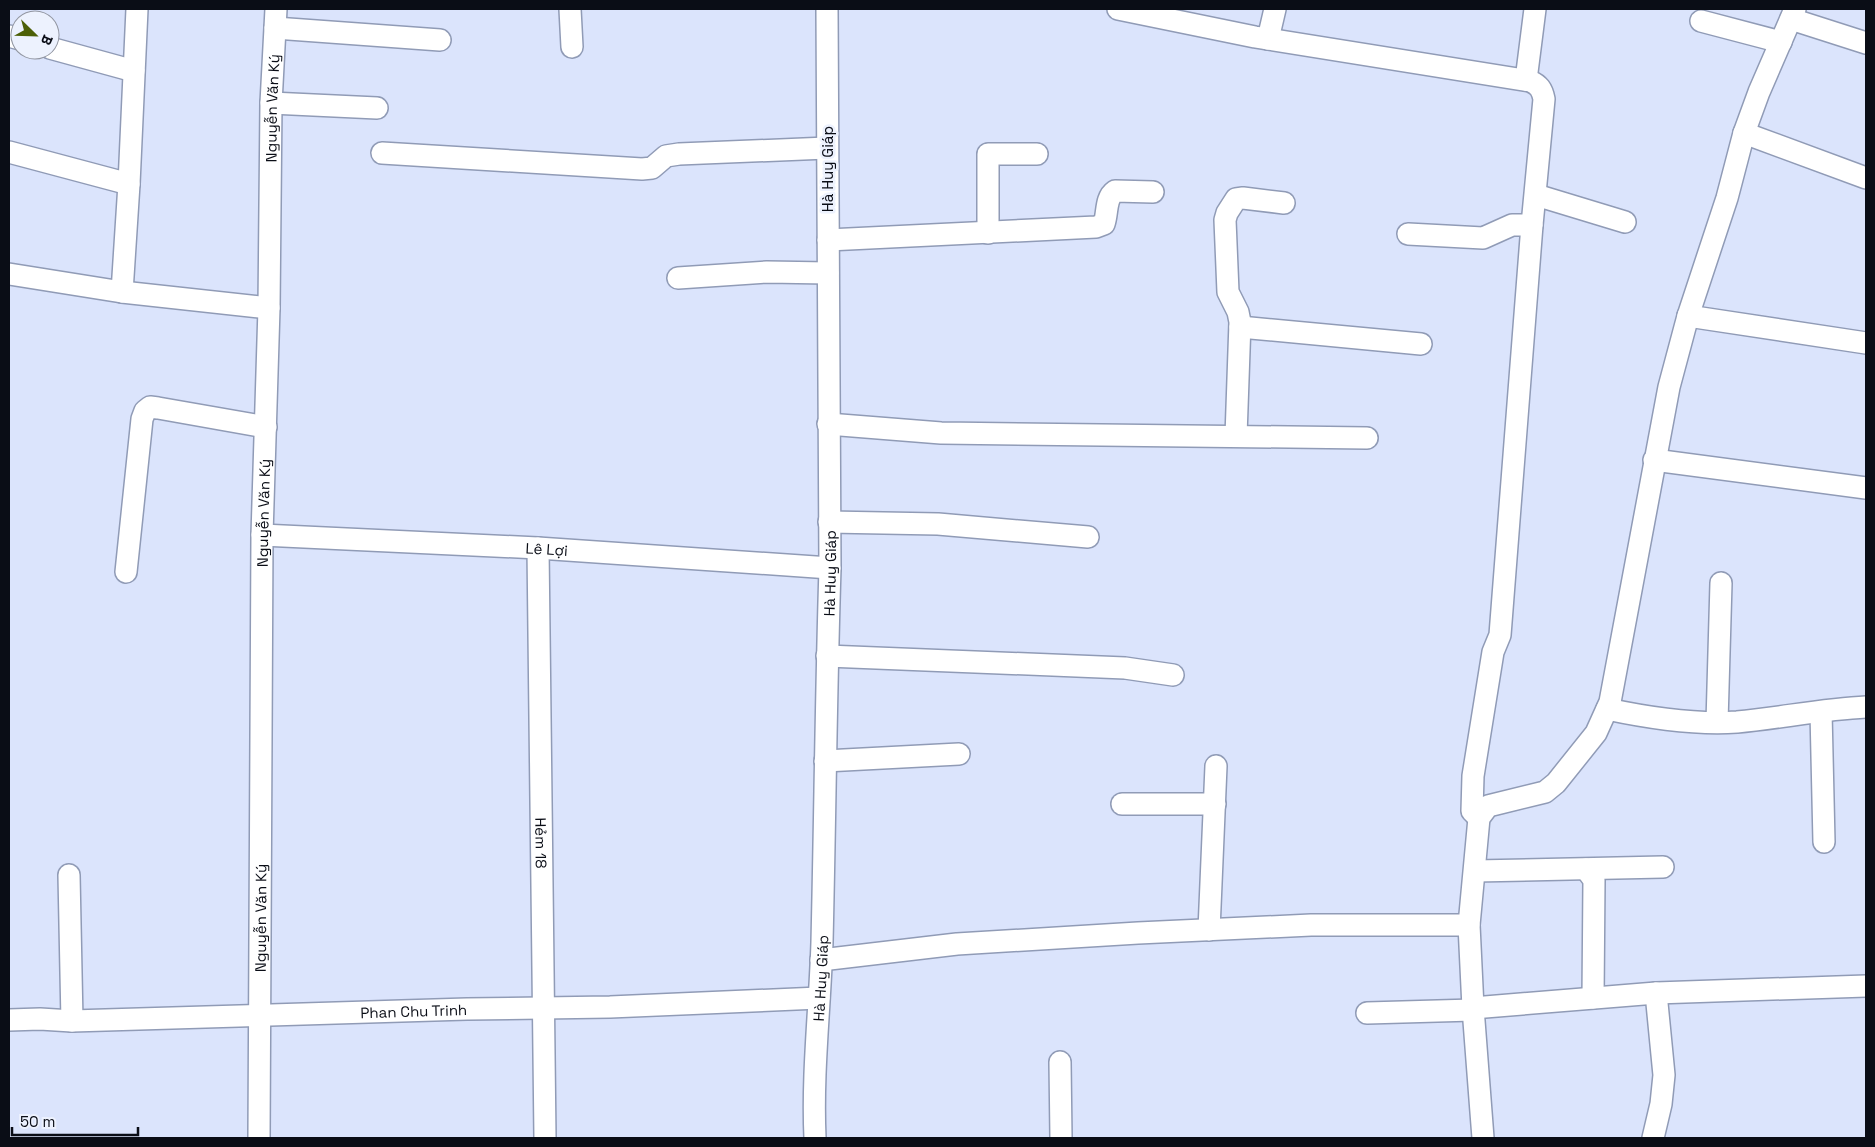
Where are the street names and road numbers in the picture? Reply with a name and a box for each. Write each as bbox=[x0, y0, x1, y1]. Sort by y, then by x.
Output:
street label: Nguyễn Văn Ký bbox=[261, 53, 283, 162]
street label: Hà Huy Giáp bbox=[818, 126, 837, 212]
street label: Nguyễn Văn Ký bbox=[252, 459, 274, 567]
street label: Hà Huy Giáp bbox=[819, 530, 840, 617]
street label: Lê Lợi bbox=[525, 538, 568, 560]
street label: Hẻm 18 bbox=[532, 817, 551, 869]
street label: Nguyễn Văn Ký bbox=[250, 864, 270, 972]
street label: Hà Huy Giáp bbox=[808, 935, 832, 1022]
street label: Phan Chu Trinh bbox=[360, 1000, 467, 1022]

